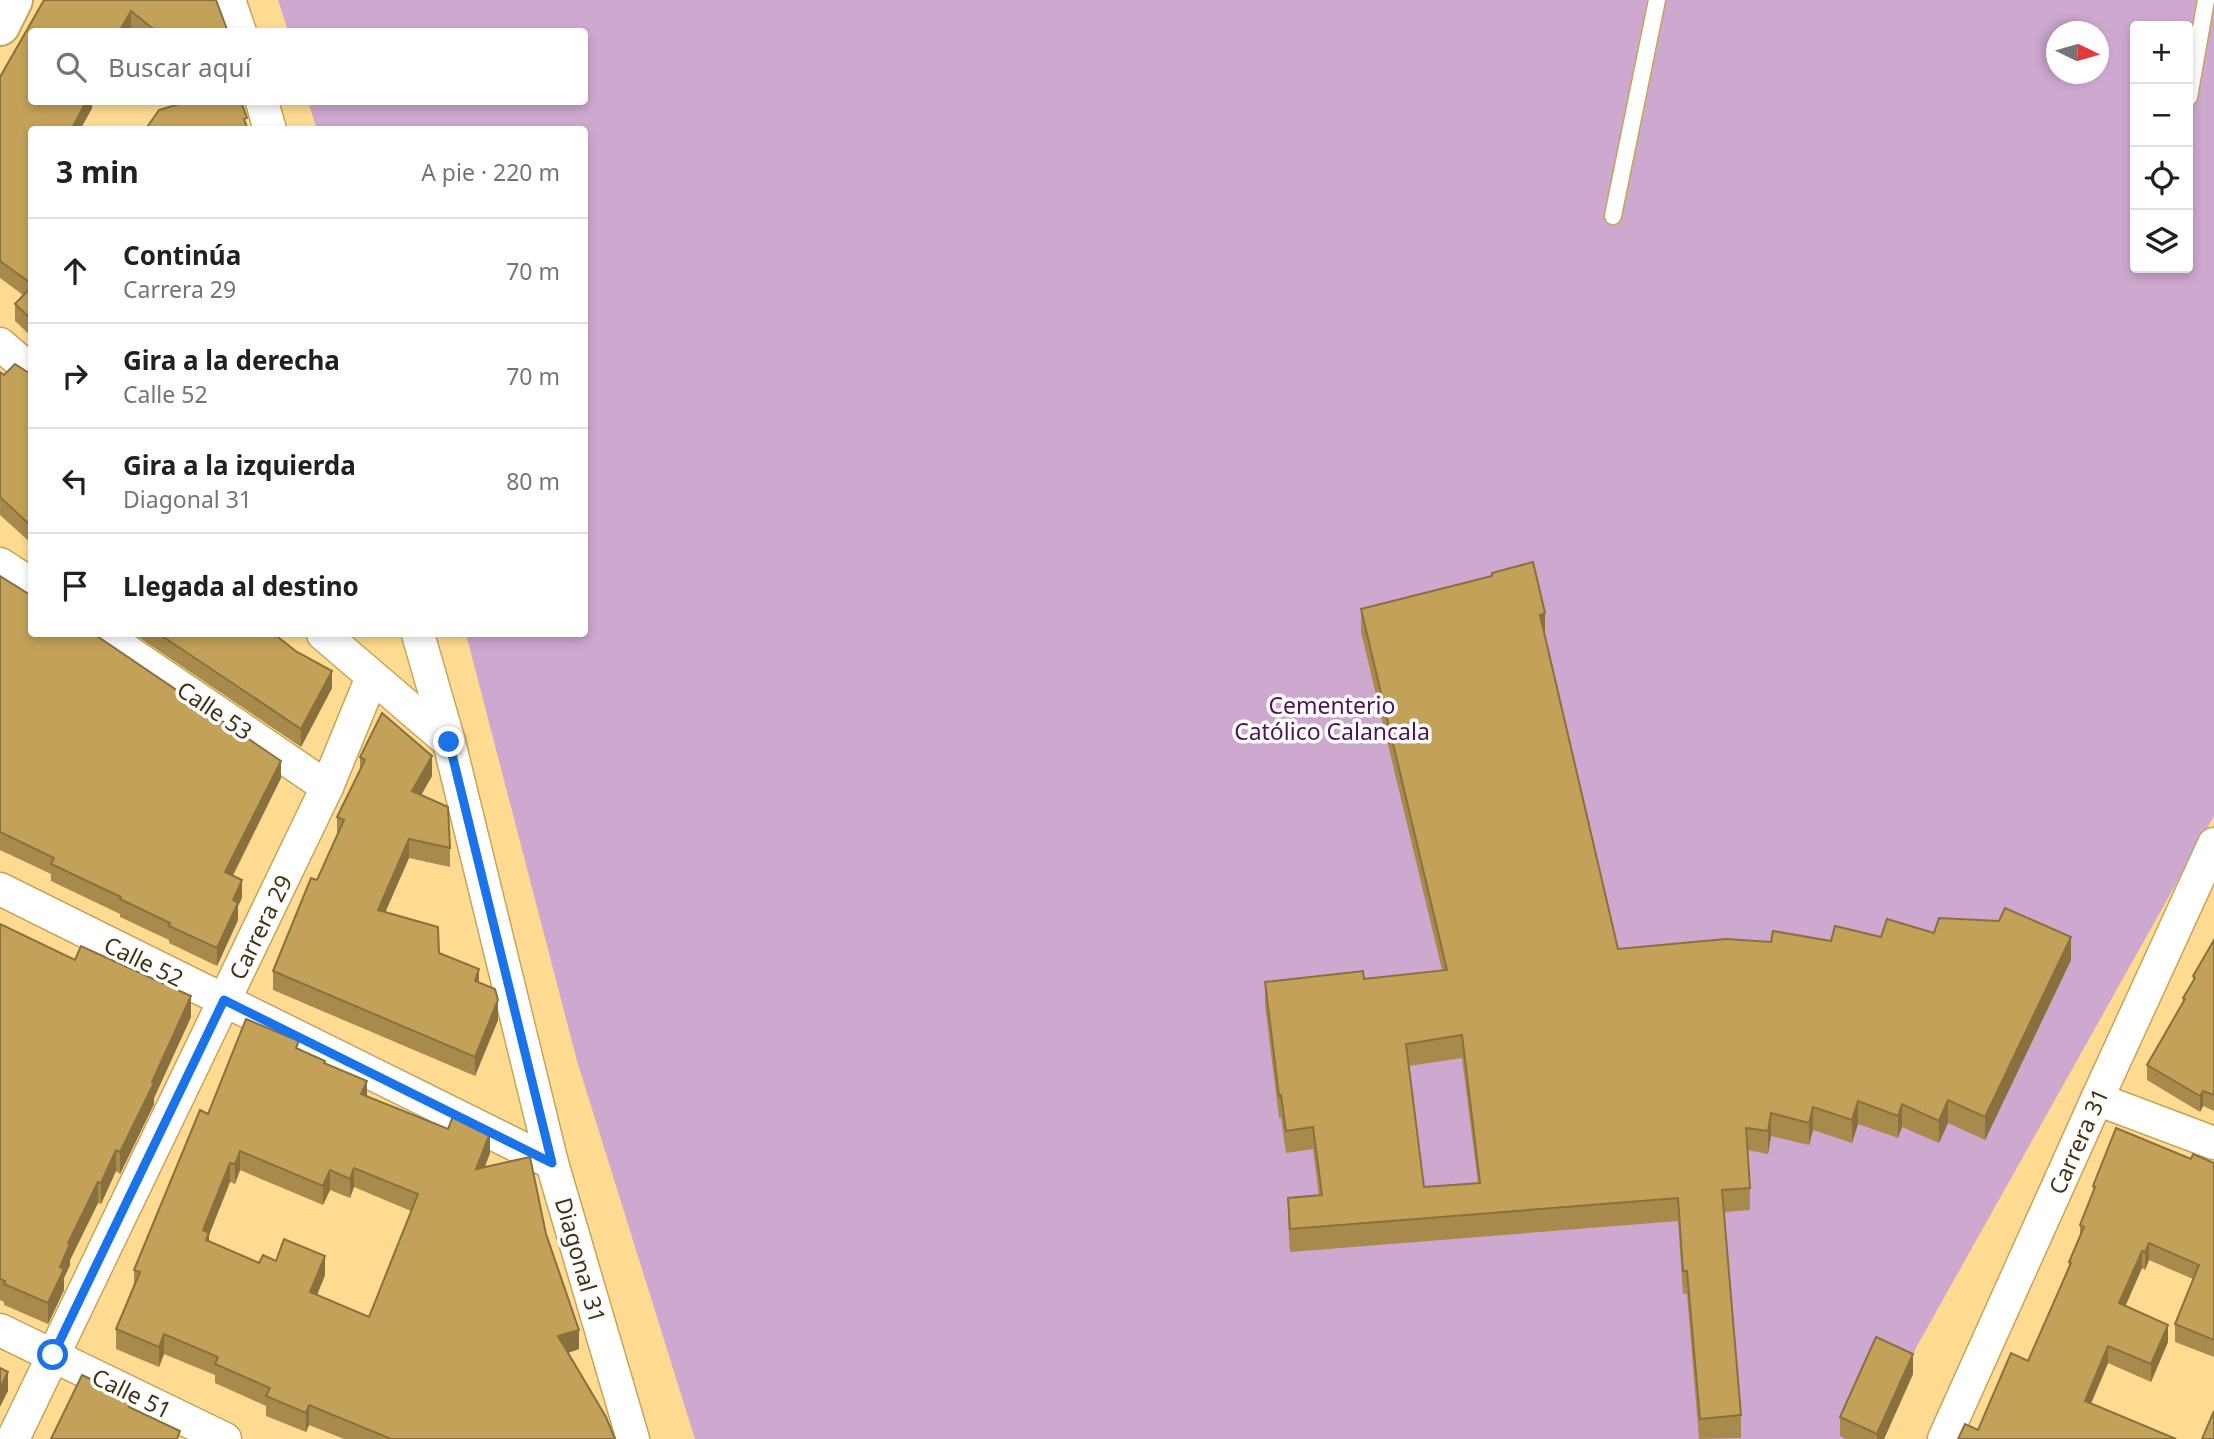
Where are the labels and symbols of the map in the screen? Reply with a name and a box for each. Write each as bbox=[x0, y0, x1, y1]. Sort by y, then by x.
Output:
north arrow bbox=[2046, 21, 2109, 84]
street label: Calle 53 bbox=[171, 673, 259, 747]
park label: Cementerio Católico Calancala bbox=[1234, 689, 1430, 747]
route end bbox=[433, 726, 464, 757]
street label: Carrera 29 bbox=[221, 869, 299, 985]
street label: Calle 52 bbox=[99, 928, 189, 994]
street label: Carrera 31 bbox=[2040, 1083, 2116, 1199]
street label: Diagonal 31 bbox=[548, 1194, 614, 1326]
route start bbox=[37, 1339, 68, 1370]
street label: Calle 51 bbox=[87, 1360, 177, 1426]

